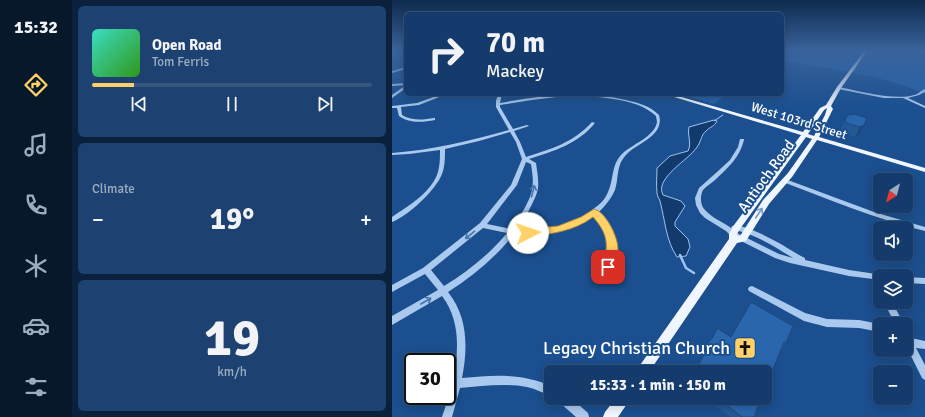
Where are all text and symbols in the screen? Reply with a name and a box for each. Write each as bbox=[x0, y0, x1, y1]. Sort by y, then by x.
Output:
text: 15:32 bbox=[14, 16, 58, 38]
text: 70 m bbox=[486, 26, 545, 60]
icon: right bbox=[420, 28, 472, 80]
text: Open Road bbox=[152, 36, 222, 54]
text: Tom Ferris bbox=[152, 54, 209, 70]
text: Mackey bbox=[486, 60, 544, 82]
icon: directions bbox=[22, 71, 50, 99]
icon: previous bbox=[128, 93, 150, 115]
icon: pause bbox=[221, 93, 243, 115]
icon: next bbox=[314, 93, 336, 115]
street label: West 103rd Street bbox=[749, 99, 849, 143]
icon: music bbox=[22, 131, 50, 159]
street label: Antioch Road bbox=[734, 136, 798, 216]
north arrow bbox=[873, 173, 913, 213]
map controls bbox=[873, 173, 913, 405]
text: Climate bbox=[92, 181, 135, 197]
one-way arrow bbox=[530, 185, 538, 198]
icon: phone bbox=[22, 191, 50, 219]
text: 19° bbox=[210, 201, 254, 238]
text: − bbox=[92, 206, 104, 233]
text: + bbox=[360, 206, 372, 233]
one-way arrow bbox=[755, 208, 763, 219]
position arrow bbox=[507, 212, 549, 254]
button: sound bbox=[873, 221, 913, 261]
one-way arrow bbox=[464, 230, 475, 239]
pin bbox=[591, 250, 625, 284]
icon: climate bbox=[22, 252, 50, 280]
icon: arrive bbox=[597, 256, 619, 278]
button: layers bbox=[873, 269, 913, 309]
one-way arrow bbox=[420, 297, 432, 305]
text: 19 bbox=[204, 306, 260, 370]
icon: car bbox=[22, 312, 50, 340]
button: + bbox=[873, 317, 913, 357]
church icon: Legacy Christian Church bbox=[732, 335, 758, 361]
place label: Legacy Christian Church bbox=[543, 337, 730, 359]
speed limit sign: 30 bbox=[404, 353, 456, 405]
text: km/h bbox=[217, 364, 247, 380]
button: − bbox=[873, 365, 913, 405]
icon: filters bbox=[22, 373, 50, 401]
text: 15:33 · 1 min · 150 m bbox=[590, 376, 726, 394]

